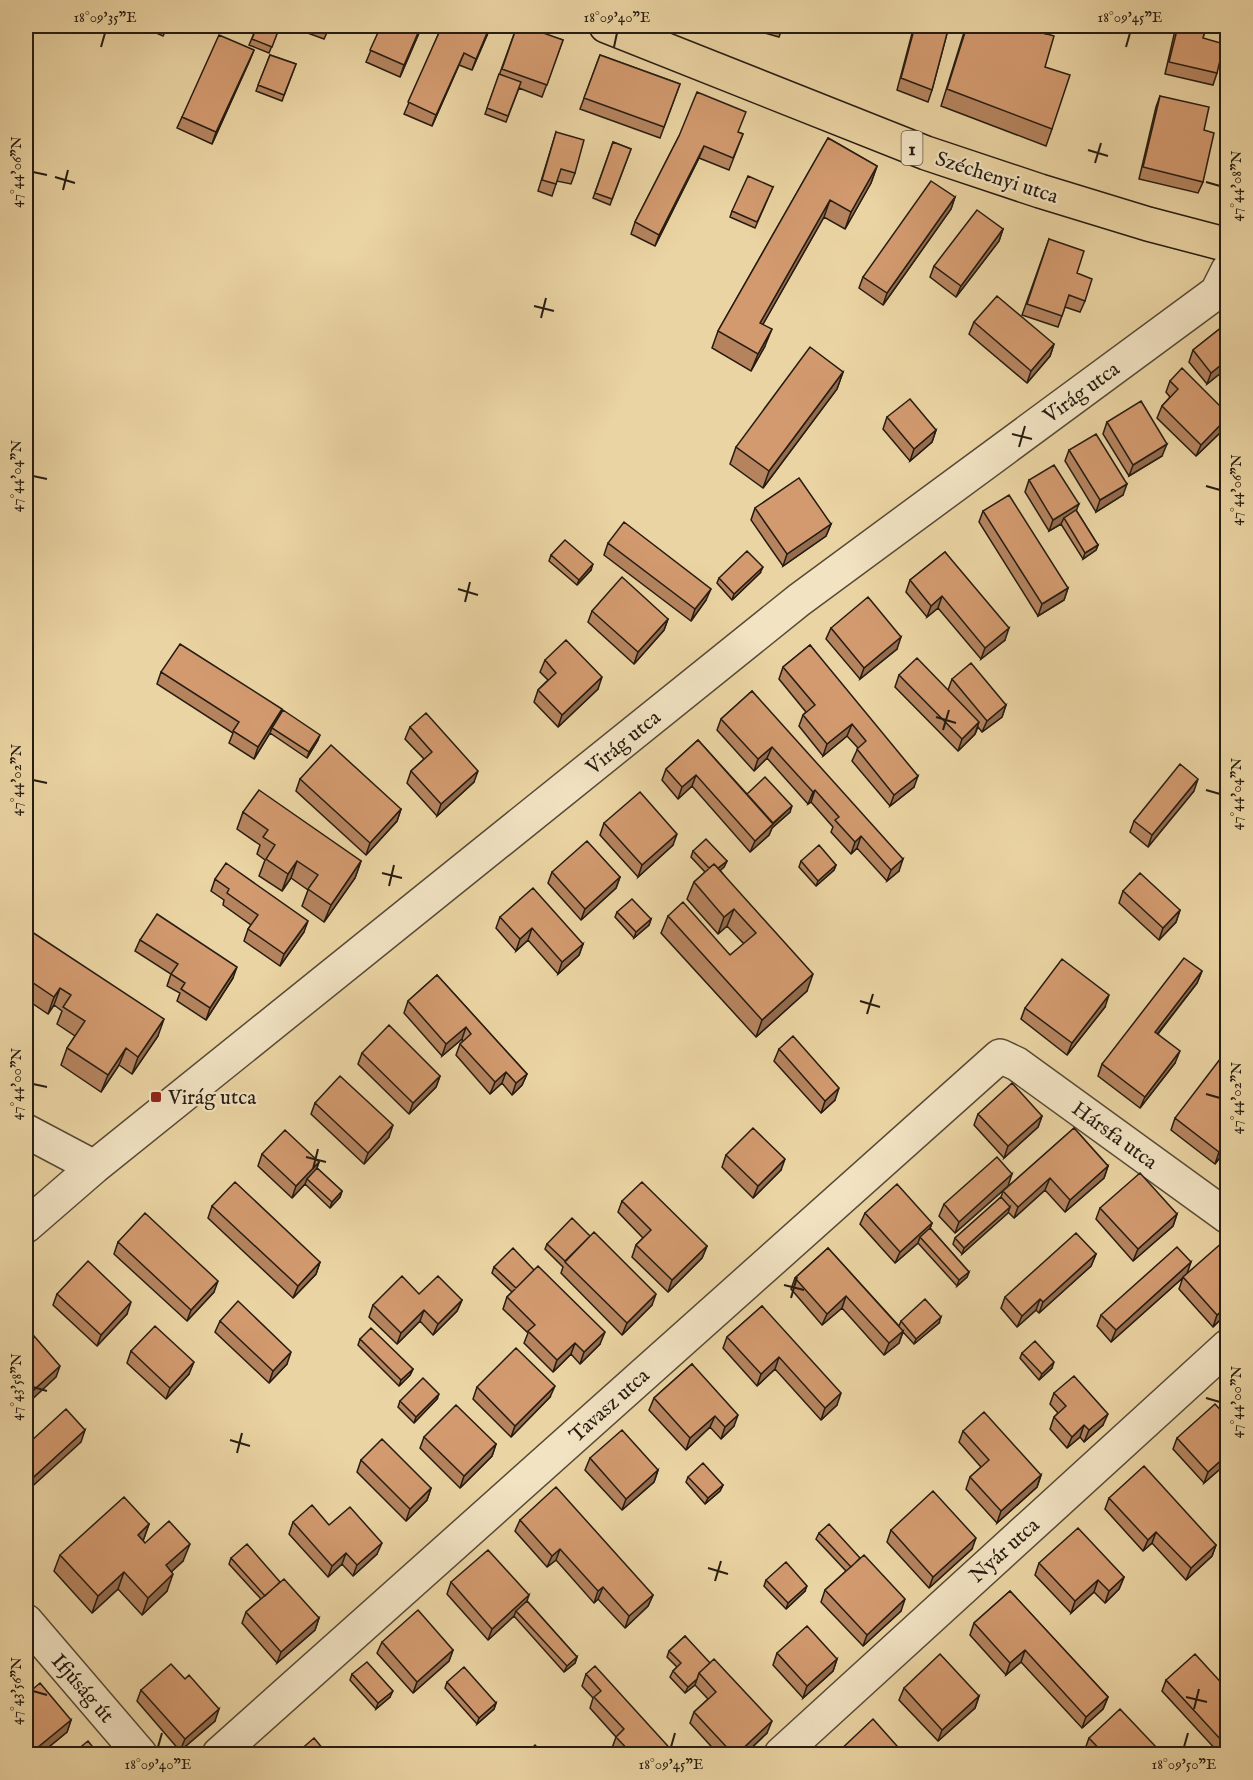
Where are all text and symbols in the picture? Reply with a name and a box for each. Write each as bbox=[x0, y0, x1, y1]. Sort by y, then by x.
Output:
text: 18°09'35"E bbox=[73, 8, 137, 27]
text: 18°09'40"E bbox=[584, 8, 650, 27]
text: 18°09'45"E bbox=[1098, 8, 1162, 27]
road number: 1 bbox=[902, 131, 922, 165]
text: 47°44'06"N bbox=[7, 136, 26, 208]
street label: Széchenyi utca bbox=[932, 146, 1062, 211]
text: 47°44'08"N bbox=[1227, 150, 1246, 222]
street label: Virág utca bbox=[1037, 356, 1126, 431]
text: 47°44'04"N bbox=[7, 440, 26, 512]
text: 47°44'06"N bbox=[1227, 454, 1246, 526]
street label: Virág utca bbox=[580, 704, 667, 782]
text: 47°44'02"N bbox=[7, 744, 26, 816]
text: 47°44'04"N bbox=[1227, 758, 1246, 830]
text: 47°44'00"N bbox=[7, 1048, 26, 1120]
text: 47°44'02"N bbox=[1227, 1062, 1246, 1134]
place label: Virág utca bbox=[167, 1085, 257, 1112]
marker: Virág utca bbox=[149, 1090, 163, 1104]
street label: Hársfa utca bbox=[1066, 1096, 1163, 1177]
text: 47°43'58"N bbox=[7, 1353, 26, 1421]
street label: Tavasz utca bbox=[564, 1362, 656, 1449]
text: 47°44'00"N bbox=[1227, 1366, 1246, 1438]
street label: Nyár utca bbox=[964, 1512, 1046, 1590]
street label: Ifjúság út bbox=[44, 1649, 119, 1729]
text: 47°43'56"N bbox=[7, 1657, 26, 1725]
text: 18°09'40"E bbox=[125, 1755, 191, 1774]
text: 18°09'45"E bbox=[639, 1755, 703, 1774]
text: 18°09'50"E bbox=[1152, 1755, 1216, 1774]

